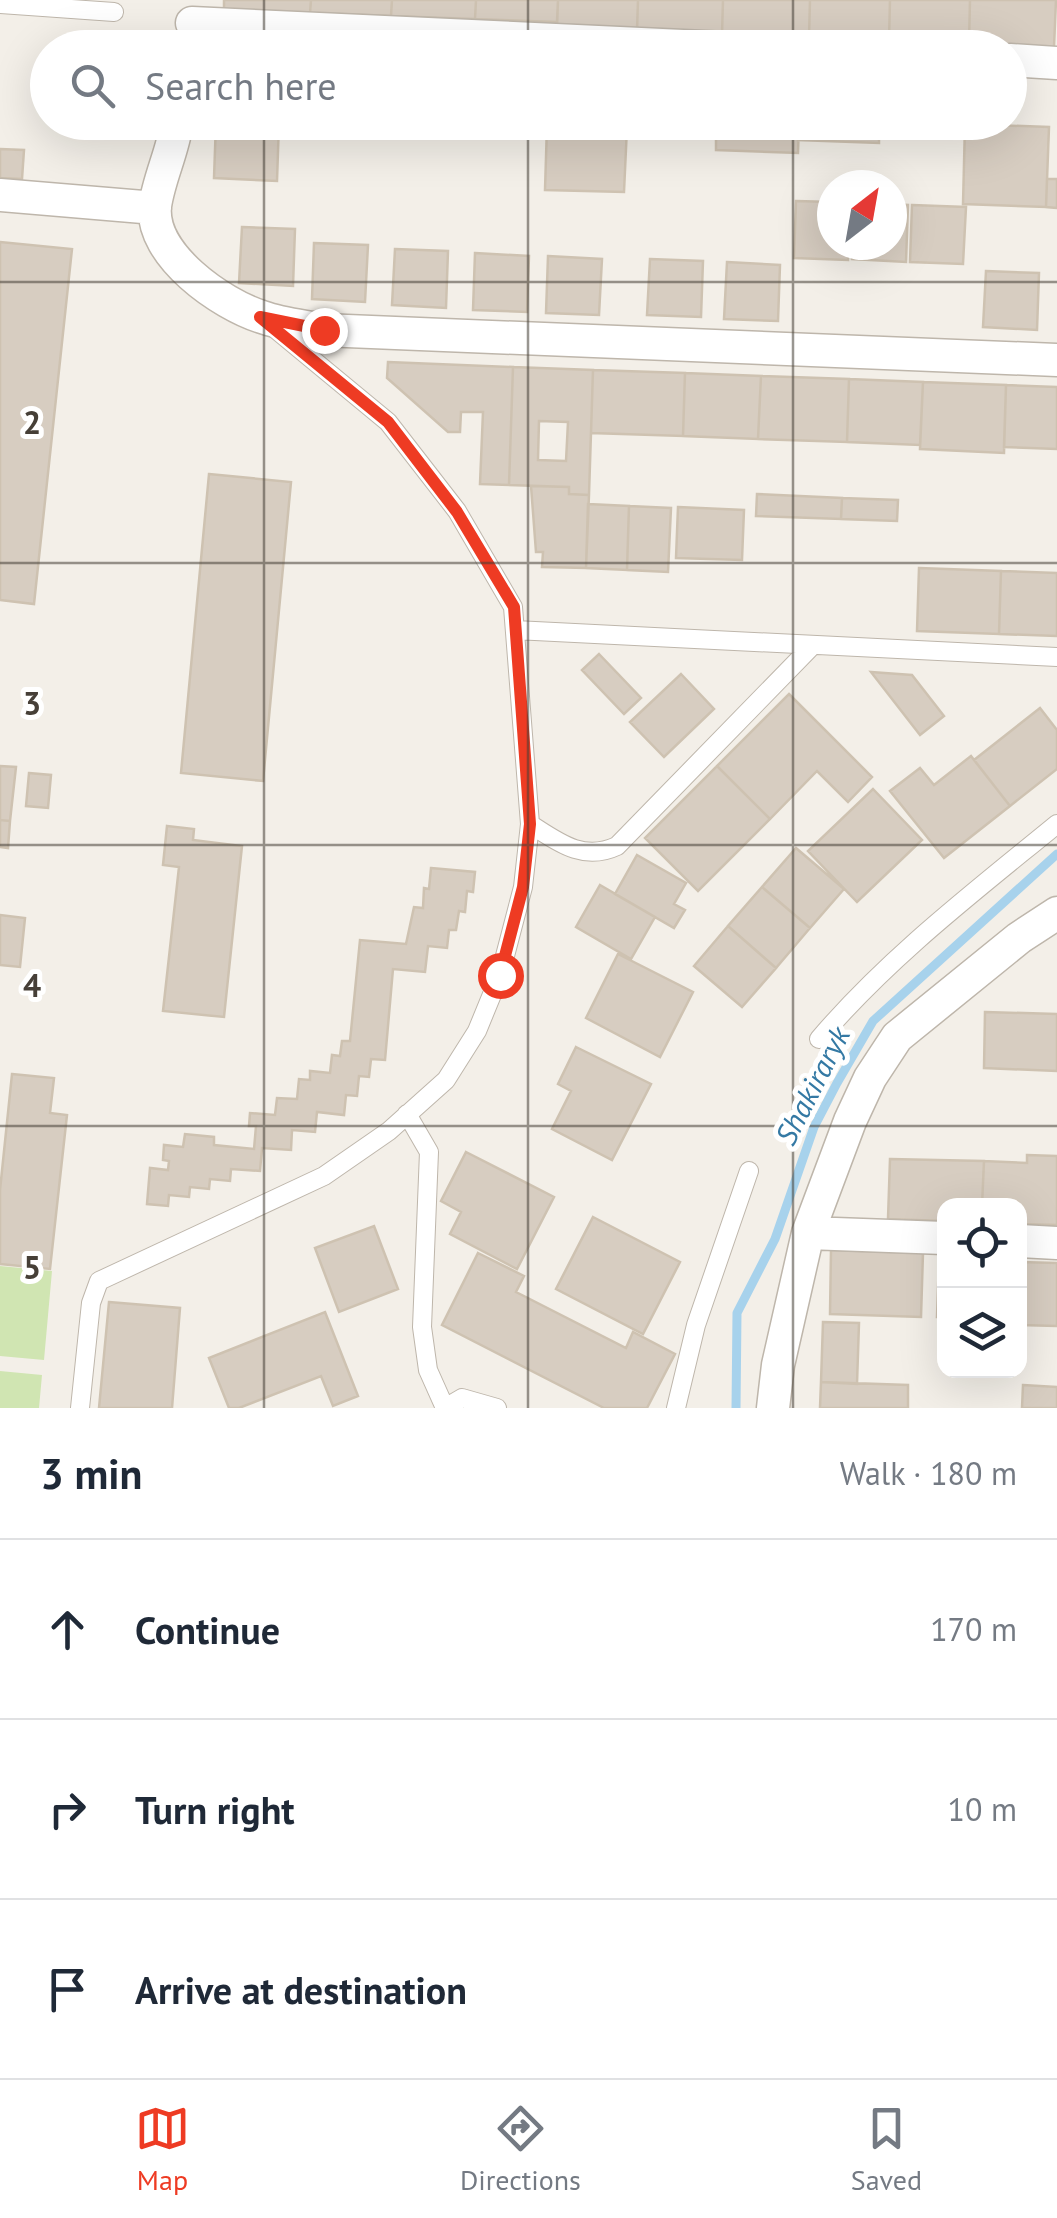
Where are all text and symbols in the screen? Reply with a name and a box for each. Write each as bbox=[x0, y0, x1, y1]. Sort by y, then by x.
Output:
search box bbox=[30, 30, 1027, 140]
icon: search bbox=[65, 58, 120, 113]
text: Search here bbox=[145, 61, 337, 110]
north arrow bbox=[817, 170, 907, 260]
route end bbox=[302, 308, 348, 354]
text: 2 bbox=[23, 401, 41, 443]
text: 3 bbox=[23, 682, 41, 724]
route start bbox=[478, 953, 524, 999]
text: 4 bbox=[23, 964, 41, 1006]
water label: Shakiraryk bbox=[765, 1018, 859, 1151]
map controls bbox=[937, 1198, 1027, 1378]
button: locate bbox=[937, 1198, 1027, 1288]
text: 5 bbox=[23, 1246, 41, 1288]
button: layers bbox=[937, 1288, 1027, 1378]
text: 3 min bbox=[40, 1446, 142, 1501]
text: Walk · 180 m bbox=[840, 1452, 1017, 1494]
icon: ahead bbox=[40, 1602, 95, 1657]
text: Continue bbox=[135, 1605, 280, 1654]
text: 170 m bbox=[930, 1608, 1017, 1650]
icon: right bbox=[40, 1782, 95, 1837]
text: Turn right bbox=[135, 1785, 295, 1834]
text: 10 m bbox=[948, 1788, 1017, 1830]
icon: arrive bbox=[40, 1962, 95, 2017]
text: Arrive at destination bbox=[135, 1965, 467, 2014]
tab: Map bbox=[135, 2101, 190, 2198]
tab: Directions bbox=[460, 2101, 581, 2198]
tab: Saved bbox=[851, 2101, 922, 2198]

